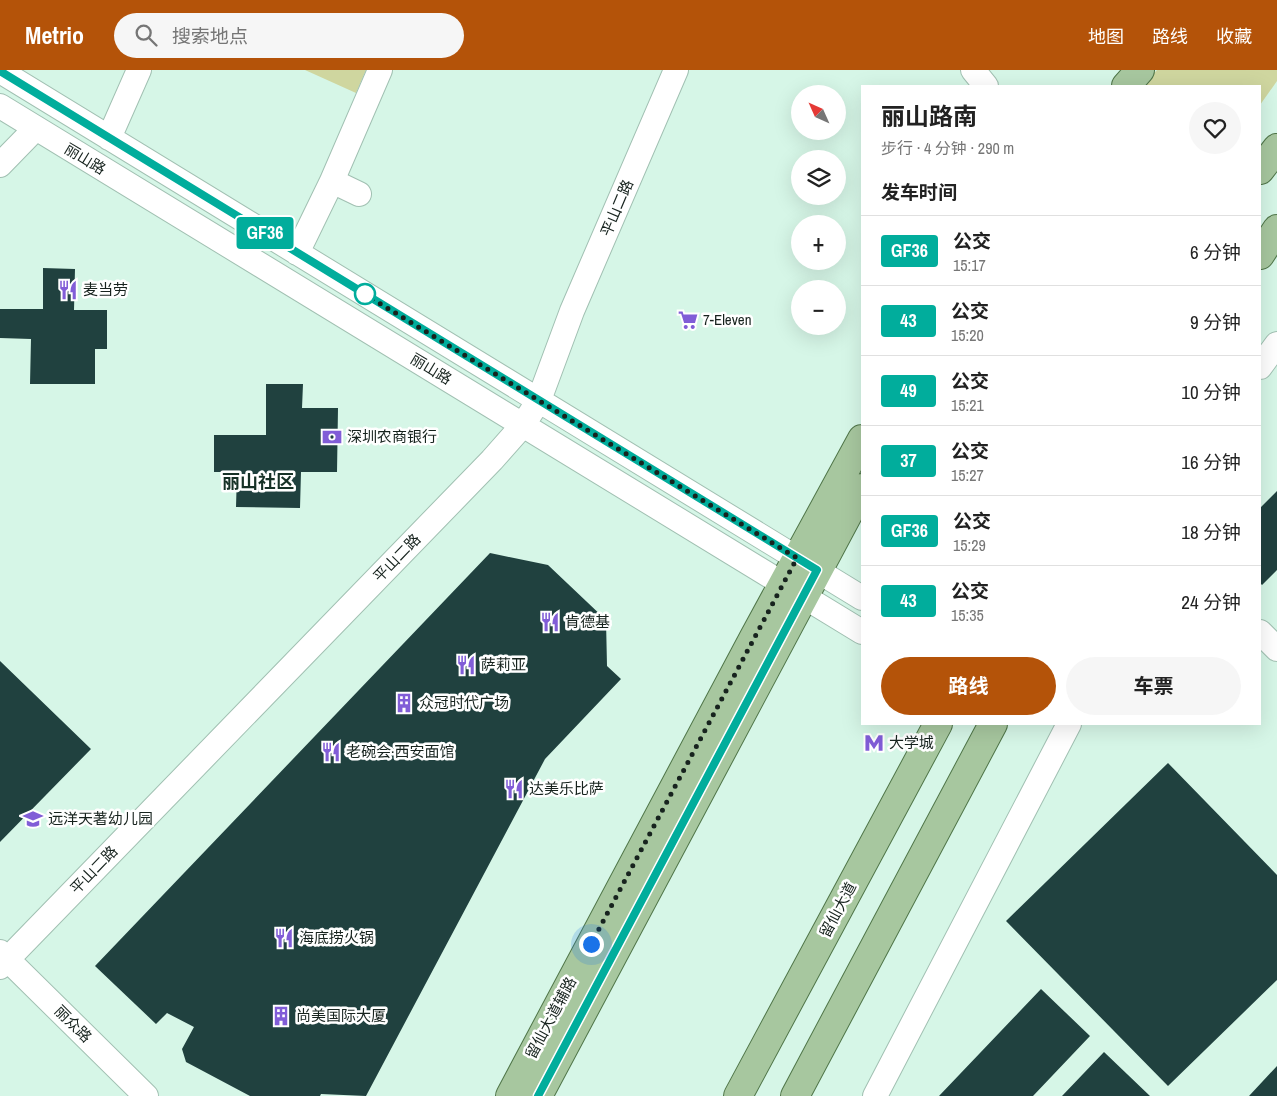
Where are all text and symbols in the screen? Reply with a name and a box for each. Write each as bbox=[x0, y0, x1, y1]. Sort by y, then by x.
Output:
search box bbox=[114, 13, 464, 58]
text: Metrio bbox=[25, 19, 84, 51]
icon: search bbox=[132, 21, 160, 49]
text: 搜索地点 bbox=[172, 23, 248, 49]
text: 地图 bbox=[1088, 24, 1124, 49]
text: 路线 bbox=[1152, 24, 1188, 49]
text: 收藏 bbox=[1216, 24, 1252, 49]
north arrow bbox=[791, 85, 846, 140]
map controls bbox=[791, 85, 846, 335]
text: 丽山路南 bbox=[881, 100, 977, 132]
button: heart bbox=[1189, 102, 1241, 154]
text: 步行 · 4 分钟 · 290 m bbox=[881, 137, 1014, 159]
street label: 丽山路 bbox=[61, 138, 110, 179]
button: layers bbox=[791, 150, 846, 205]
street label: 平山二路 bbox=[595, 176, 638, 240]
text: 发车时间 bbox=[881, 179, 957, 205]
button: + bbox=[791, 215, 846, 270]
line badge: GF36 bbox=[230, 217, 300, 249]
text: GF36 bbox=[247, 220, 283, 245]
text: 公交 bbox=[953, 228, 991, 254]
text: GF36 bbox=[891, 238, 928, 263]
text: 6 分钟 bbox=[1190, 239, 1241, 265]
text: 15:17 bbox=[953, 254, 986, 276]
restaurant icon: 麦当劳 bbox=[57, 279, 79, 301]
place label: 麦当劳 bbox=[83, 279, 128, 300]
button: − bbox=[791, 280, 846, 335]
unlabelled marker bbox=[354, 283, 376, 305]
text: 公交 bbox=[951, 298, 989, 324]
text: 43 bbox=[900, 308, 917, 333]
supermarket icon: 7-Eleven bbox=[677, 309, 699, 331]
place label: 7-Eleven bbox=[703, 309, 752, 330]
text: 9 分钟 bbox=[1190, 309, 1241, 335]
text: 15:20 bbox=[951, 324, 984, 346]
street label: 丽山路 bbox=[407, 348, 456, 389]
text: 公交 bbox=[951, 368, 989, 394]
text: 49 bbox=[900, 378, 917, 403]
text: 10 分钟 bbox=[1181, 379, 1241, 405]
text: 15:21 bbox=[951, 394, 984, 416]
bank icon: 深圳农商银行 bbox=[321, 426, 343, 448]
place label: 深圳农商银行 bbox=[347, 426, 437, 447]
text: 公交 bbox=[951, 438, 989, 464]
text: 37 bbox=[900, 448, 917, 473]
text: 16 分钟 bbox=[1181, 449, 1241, 475]
text: 15:27 bbox=[951, 464, 984, 486]
district label: 丽山社区 bbox=[222, 469, 294, 494]
text: 公交 bbox=[953, 508, 991, 534]
text: GF36 bbox=[891, 518, 928, 543]
text: 18 分钟 bbox=[1181, 519, 1241, 545]
street label: 平山二路 bbox=[368, 529, 425, 587]
text: 15:29 bbox=[953, 534, 986, 556]
text: 公交 bbox=[951, 578, 989, 604]
text: 43 bbox=[900, 588, 917, 613]
text: 24 分钟 bbox=[1181, 589, 1241, 615]
text: 15:35 bbox=[951, 604, 984, 626]
restaurant icon: 肯德基 bbox=[539, 611, 561, 633]
place label: 肯德基 bbox=[565, 611, 610, 632]
restaurant icon: 萨莉亚 bbox=[455, 654, 477, 676]
place label: 萨莉亚 bbox=[481, 654, 526, 675]
button: 路线 bbox=[881, 657, 1056, 715]
button: 车票 bbox=[1066, 657, 1241, 715]
building icon: 众冠时代广场 bbox=[393, 692, 415, 714]
place label: 众冠时代广场 bbox=[419, 692, 509, 713]
metro station icon: 大学城 bbox=[863, 732, 885, 754]
place label: 大学城 bbox=[889, 732, 934, 753]
restaurant icon: 老碗会·西安面馆 bbox=[320, 741, 342, 763]
place label: 老碗会·西安面馆 bbox=[346, 741, 454, 762]
restaurant icon: 达美乐比萨 bbox=[503, 778, 525, 800]
place label: 达美乐比萨 bbox=[529, 778, 604, 799]
school or university icon: 远洋天著幼儿园 bbox=[22, 808, 44, 830]
place label: 远洋天著幼儿园 bbox=[48, 808, 153, 829]
street label: 平山二路 bbox=[65, 841, 122, 899]
street label: 留仙大道 bbox=[814, 878, 861, 941]
restaurant icon: 海底捞火锅 bbox=[273, 927, 295, 949]
place label: 海底捞火锅 bbox=[299, 927, 374, 948]
your location bbox=[579, 932, 604, 957]
street label: 留仙大道辅路 bbox=[520, 973, 581, 1062]
street label: 丽众路 bbox=[50, 1000, 97, 1047]
building icon: 尚美国际大厦 bbox=[270, 1005, 292, 1027]
place label: 尚美国际大厦 bbox=[296, 1005, 386, 1026]

